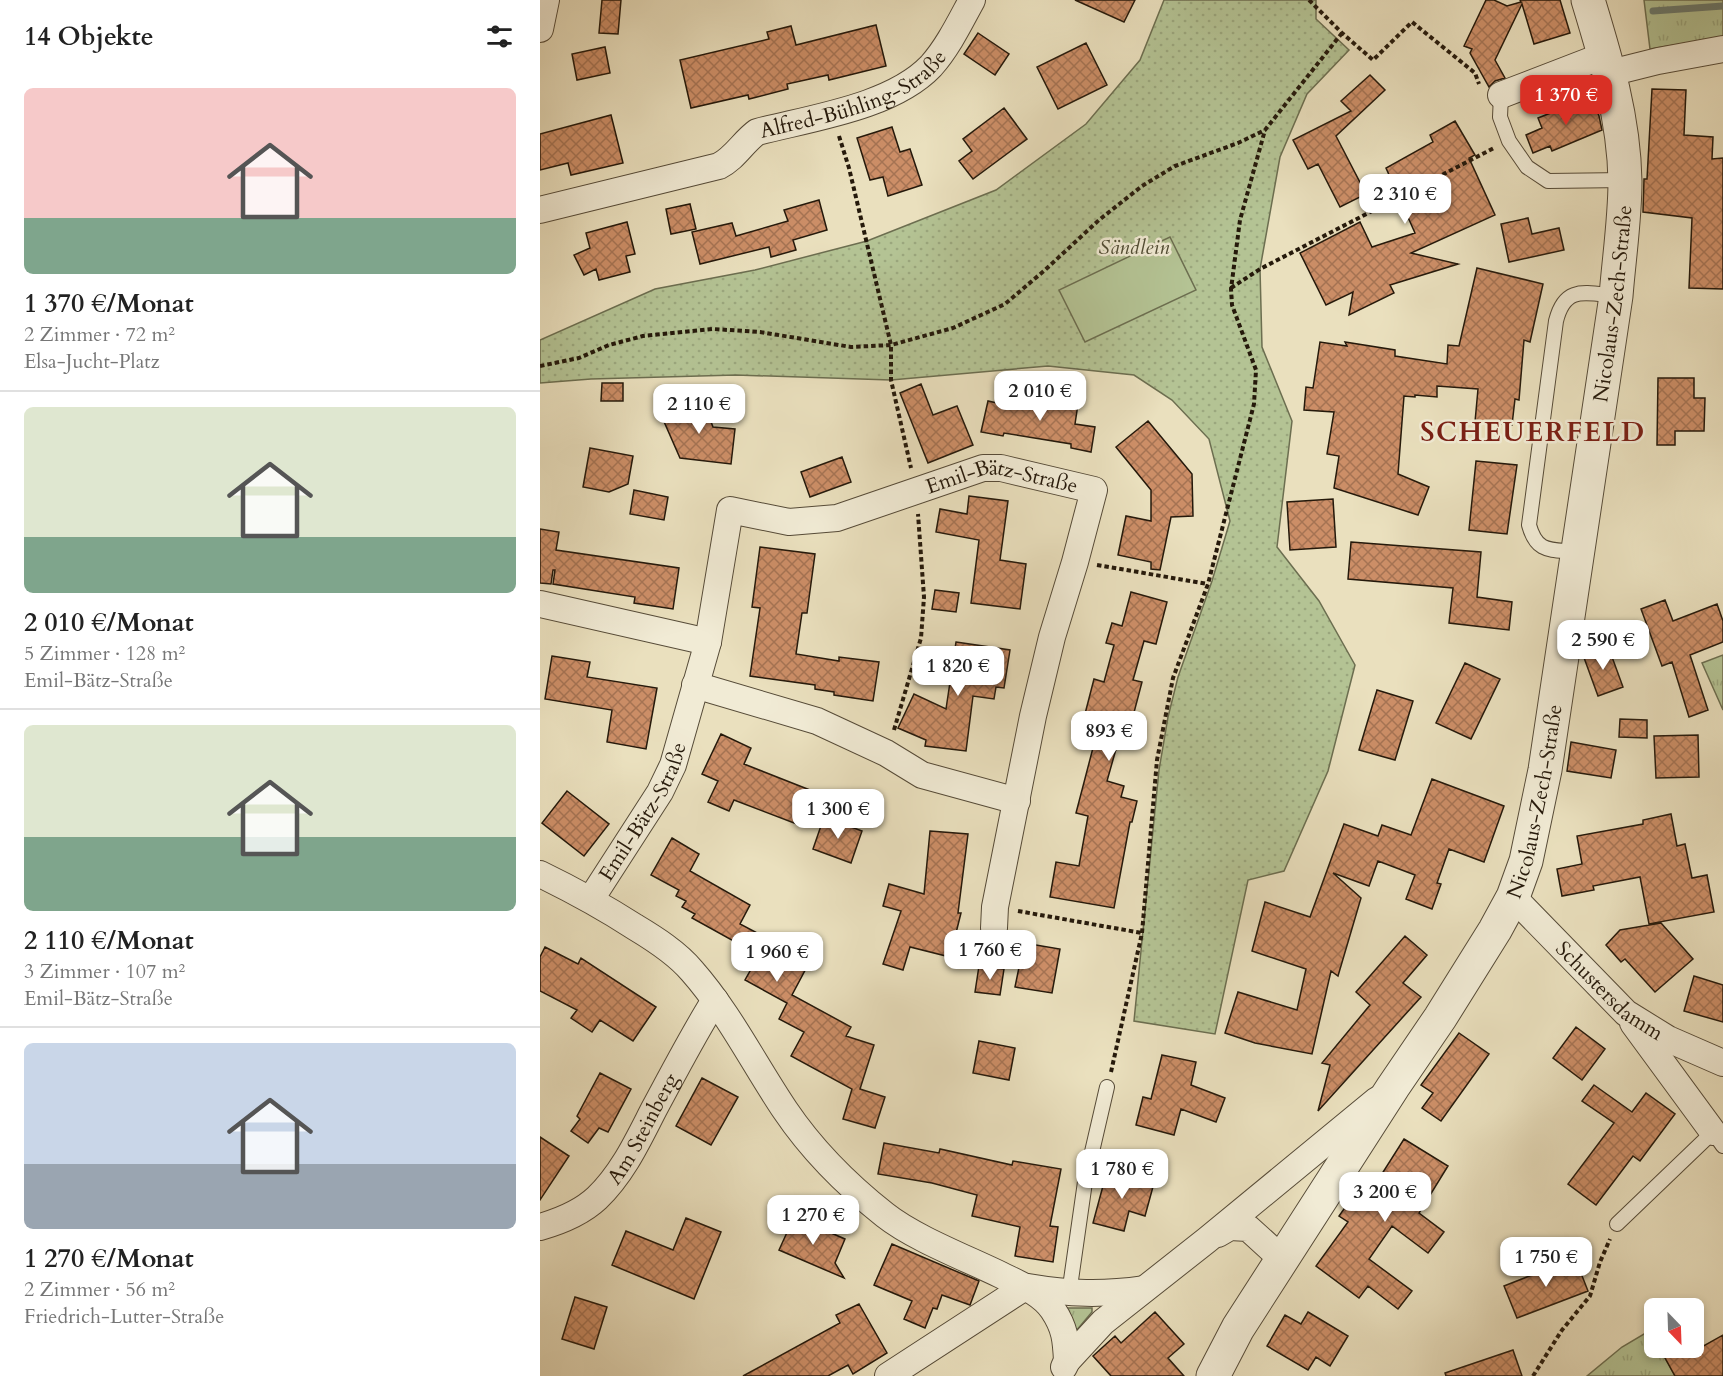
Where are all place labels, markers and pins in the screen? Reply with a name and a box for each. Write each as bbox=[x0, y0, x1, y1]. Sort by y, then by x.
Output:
pin: 1 370 € bbox=[1511, 75, 1621, 126]
pin: 2 310 € bbox=[1350, 174, 1460, 225]
pin: 2 010 € bbox=[985, 371, 1095, 422]
pin: 2 110 € bbox=[644, 384, 754, 435]
pin: 2 590 € bbox=[1548, 620, 1658, 671]
pin: 1 820 € bbox=[903, 646, 1013, 697]
pin: 893 € bbox=[1067, 711, 1151, 762]
pin: 1 300 € bbox=[783, 789, 893, 840]
pin: 1 760 € bbox=[935, 930, 1045, 981]
pin: 1 960 € bbox=[722, 932, 832, 983]
pin: 1 780 € bbox=[1067, 1149, 1177, 1200]
pin: 3 200 € bbox=[1330, 1172, 1440, 1223]
pin: 1 270 € bbox=[758, 1195, 868, 1246]
pin: 1 750 € bbox=[1491, 1237, 1601, 1288]

